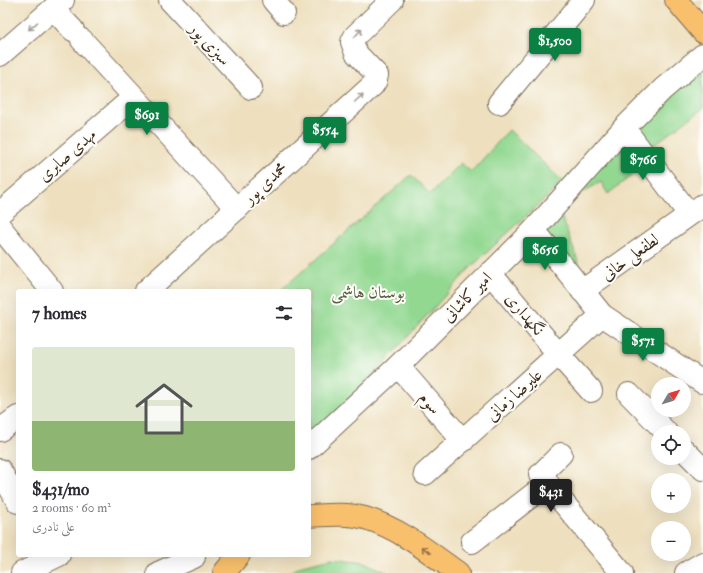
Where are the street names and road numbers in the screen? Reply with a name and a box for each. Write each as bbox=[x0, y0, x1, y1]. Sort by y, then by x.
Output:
street label: سبزی پور bbox=[182, 17, 235, 71]
street label: مهدی صابری bbox=[34, 124, 101, 186]
street label: محمدی پور bbox=[237, 157, 293, 212]
street label: لطفعلی خانی bbox=[597, 229, 664, 287]
street label: امیر کاشانی bbox=[438, 267, 497, 326]
street label: نگهداری bbox=[501, 288, 549, 340]
street label: علیرضا زمانی bbox=[482, 364, 546, 426]
street label: سوم bbox=[411, 387, 446, 421]

